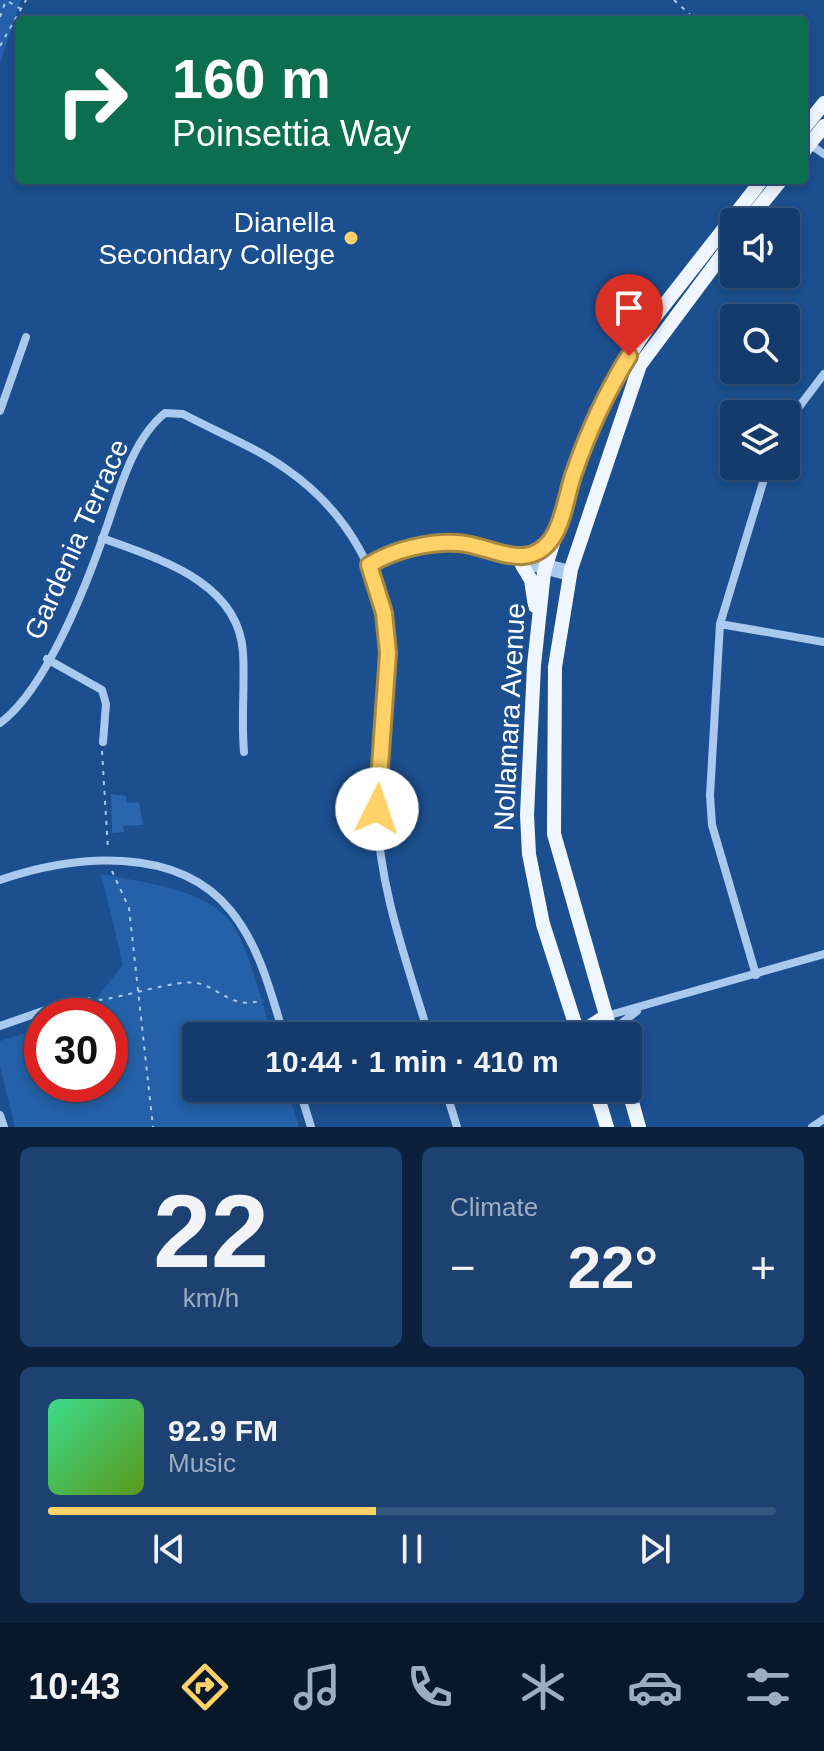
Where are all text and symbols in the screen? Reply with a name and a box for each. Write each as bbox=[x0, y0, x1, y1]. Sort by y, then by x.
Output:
text: 160 m bbox=[172, 47, 331, 110]
icon: right bbox=[40, 48, 144, 152]
text: Poinsettia Way bbox=[172, 113, 411, 154]
place label: Dianella Secondary College bbox=[98, 207, 335, 270]
map controls bbox=[720, 208, 800, 480]
button: sound bbox=[720, 208, 800, 288]
marker: Dianella Secondary College bbox=[342, 229, 360, 247]
pin bbox=[595, 274, 663, 356]
icon: arrive bbox=[607, 286, 651, 330]
button: search bbox=[720, 304, 800, 384]
button: layers bbox=[720, 400, 800, 480]
street label: Gardenia Terrace bbox=[18, 434, 135, 644]
street label: Nollamara Avenue bbox=[488, 602, 531, 832]
position arrow bbox=[335, 767, 419, 851]
speed limit sign: 30 bbox=[24, 998, 128, 1102]
text: 10:44 · 1 min · 410 m bbox=[265, 1045, 559, 1078]
text: 22 bbox=[153, 1173, 269, 1289]
text: Climate bbox=[450, 1192, 538, 1222]
text: 22° bbox=[568, 1234, 658, 1301]
text: − bbox=[450, 1243, 476, 1292]
text: + bbox=[750, 1243, 776, 1292]
text: km/h bbox=[183, 1283, 239, 1313]
text: 92.9 FM bbox=[168, 1414, 278, 1447]
text: Music bbox=[168, 1448, 236, 1478]
icon: previous bbox=[147, 1527, 191, 1571]
icon: pause bbox=[390, 1527, 434, 1571]
icon: next bbox=[633, 1527, 677, 1571]
icon: directions bbox=[177, 1659, 233, 1715]
icon: music bbox=[289, 1659, 345, 1715]
icon: phone bbox=[402, 1659, 458, 1715]
icon: climate bbox=[515, 1659, 571, 1715]
icon: car bbox=[627, 1659, 683, 1715]
icon: filters bbox=[740, 1659, 796, 1715]
text: 10:43 bbox=[28, 1666, 120, 1707]

